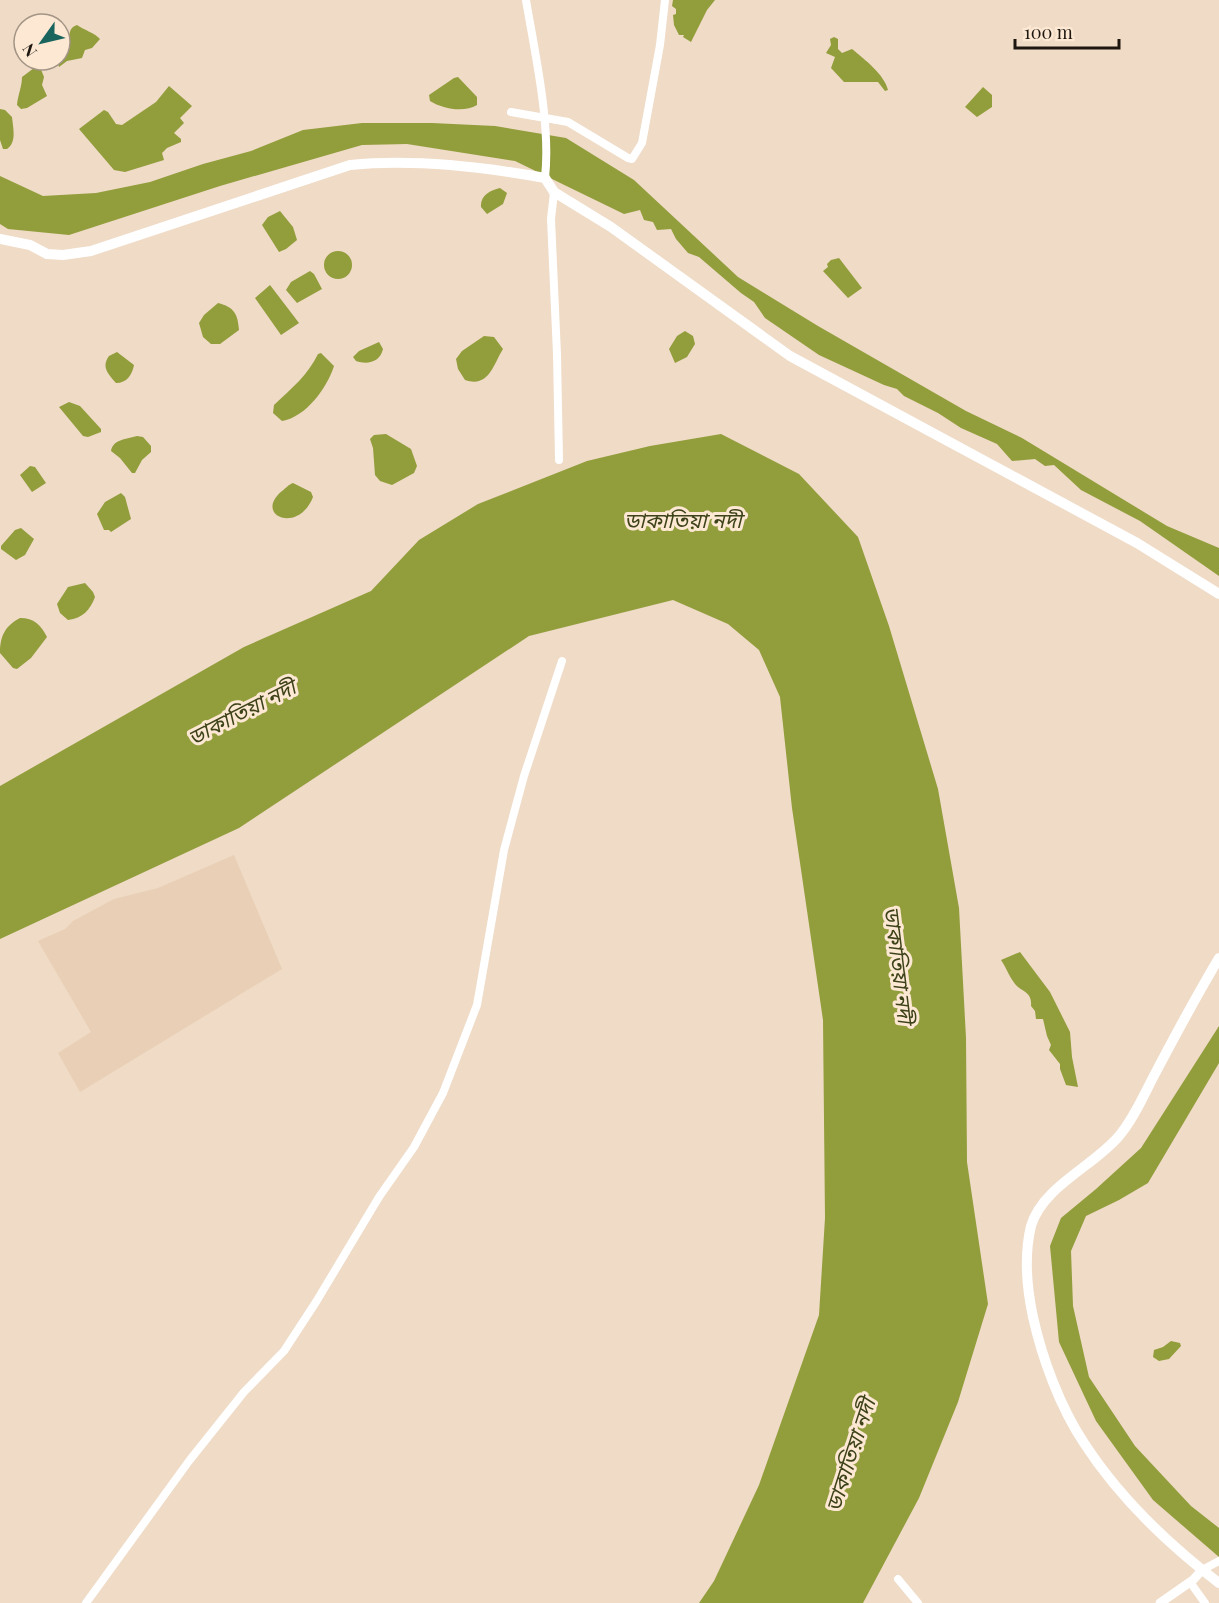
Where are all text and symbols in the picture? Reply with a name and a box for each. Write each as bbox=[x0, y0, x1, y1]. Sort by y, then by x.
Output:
north arrow bbox=[12, 12, 72, 72]
scale bar bbox=[1015, 12, 1118, 50]
text: 100 m bbox=[1024, 20, 1073, 44]
text: N bbox=[17, 40, 41, 61]
water label: ডাকাতিয়া নদী bbox=[624, 505, 746, 533]
water label: ডাকাতিয়া নদী bbox=[182, 670, 304, 750]
water label: ডাকাতিয়া নদী bbox=[879, 905, 922, 1029]
water label: ডাকাতিয়া নদী bbox=[818, 1390, 882, 1515]

